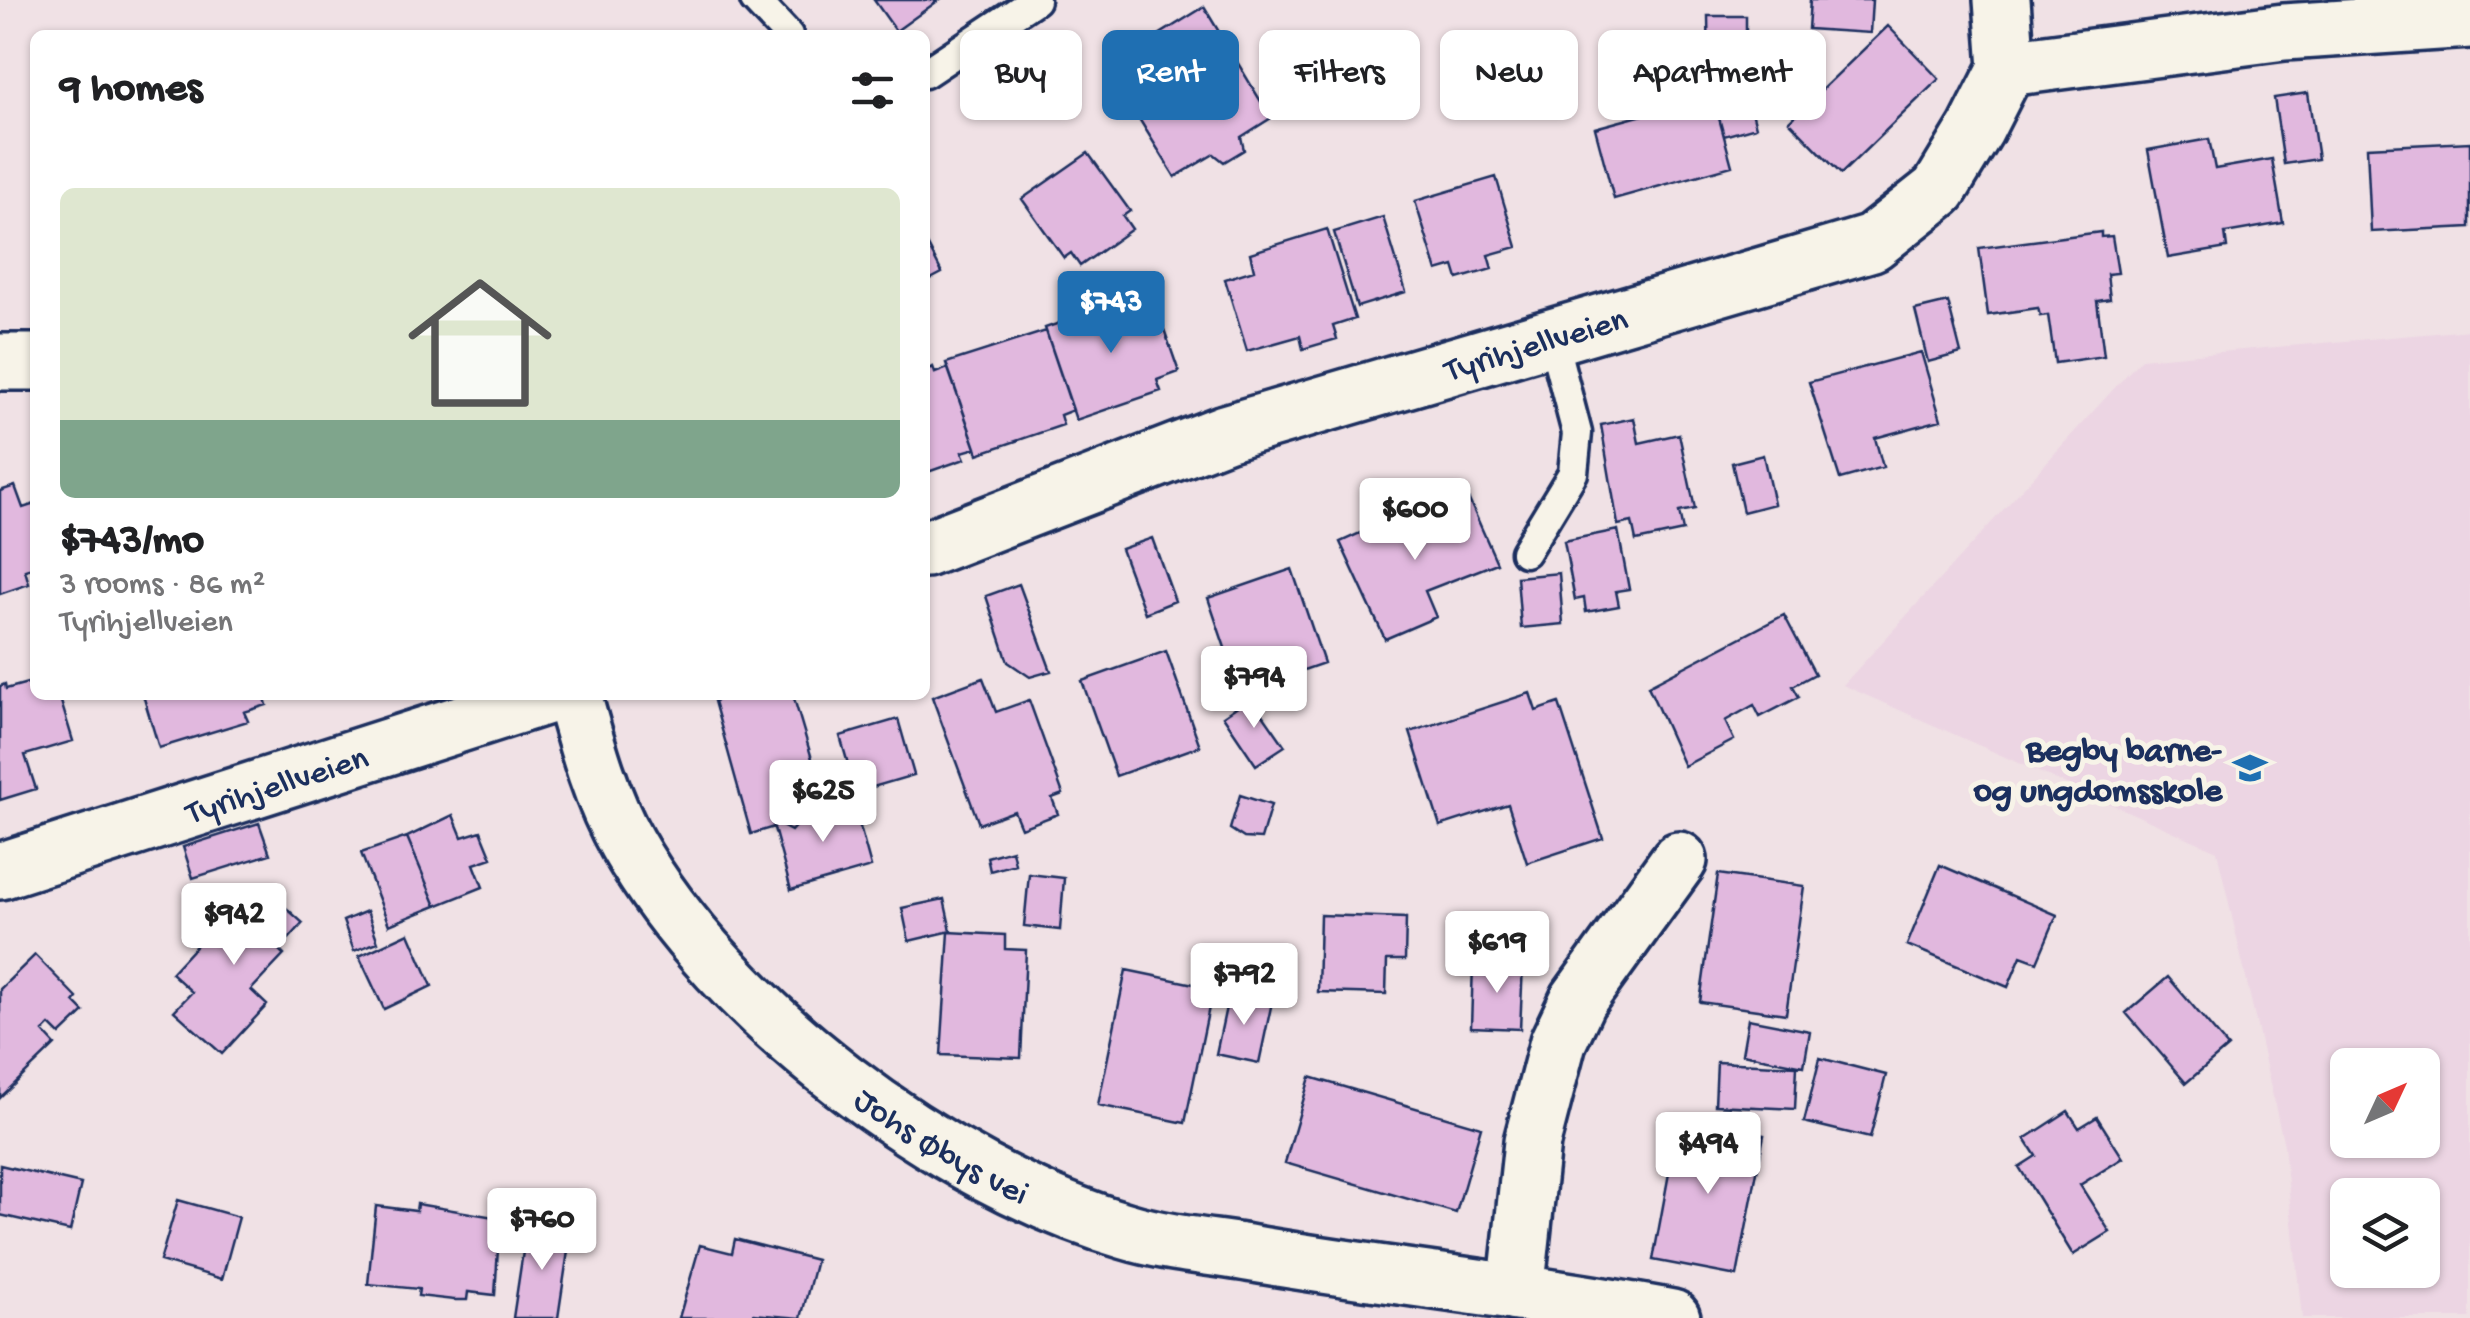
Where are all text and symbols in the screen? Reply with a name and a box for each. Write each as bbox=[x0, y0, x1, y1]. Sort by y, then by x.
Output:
chip: Buy bbox=[960, 30, 1082, 120]
chip: Rent bbox=[1102, 30, 1239, 120]
chip: Filters bbox=[1259, 30, 1420, 120]
chip: New bbox=[1440, 30, 1578, 120]
chip: Apartment bbox=[1598, 30, 1826, 120]
icon: filters bbox=[845, 63, 900, 118]
text: 9 homes bbox=[60, 66, 202, 115]
icon: home bbox=[390, 253, 570, 433]
pin: $743 bbox=[1052, 271, 1170, 356]
text: $743 bbox=[1080, 284, 1142, 322]
street label: Tyrihjellveien bbox=[1438, 301, 1634, 394]
pin: $600 bbox=[1356, 478, 1474, 563]
text: $600 bbox=[1382, 491, 1448, 529]
text: $743/mo bbox=[60, 518, 204, 567]
text: 3 rooms · 86 m² bbox=[60, 567, 265, 605]
text: Tyrihjellveien bbox=[60, 605, 233, 643]
pin: $794 bbox=[1195, 646, 1313, 731]
text: $794 bbox=[1223, 659, 1285, 697]
place label: Begby barne- og ungdomsskole bbox=[1973, 733, 2223, 814]
street label: Tyrihjellveien bbox=[180, 739, 374, 837]
school or university icon: Begby barne- og ungdomsskole bbox=[2231, 749, 2269, 787]
pin: $625 bbox=[764, 760, 882, 845]
text: $625 bbox=[791, 773, 855, 811]
pin: $942 bbox=[175, 883, 293, 968]
text: $942 bbox=[203, 896, 265, 934]
pin: $619 bbox=[1438, 911, 1556, 996]
text: $619 bbox=[1467, 924, 1527, 962]
pin: $792 bbox=[1185, 943, 1303, 1028]
text: $792 bbox=[1213, 956, 1275, 994]
north arrow bbox=[2330, 1048, 2440, 1158]
map controls bbox=[2330, 1048, 2440, 1288]
street label: Johs Øbys vei bbox=[844, 1081, 1034, 1217]
pin: $494 bbox=[1649, 1112, 1767, 1197]
text: $494 bbox=[1678, 1125, 1738, 1163]
button: layers bbox=[2330, 1178, 2440, 1288]
pin: $760 bbox=[483, 1188, 601, 1273]
text: $760 bbox=[509, 1201, 575, 1239]

